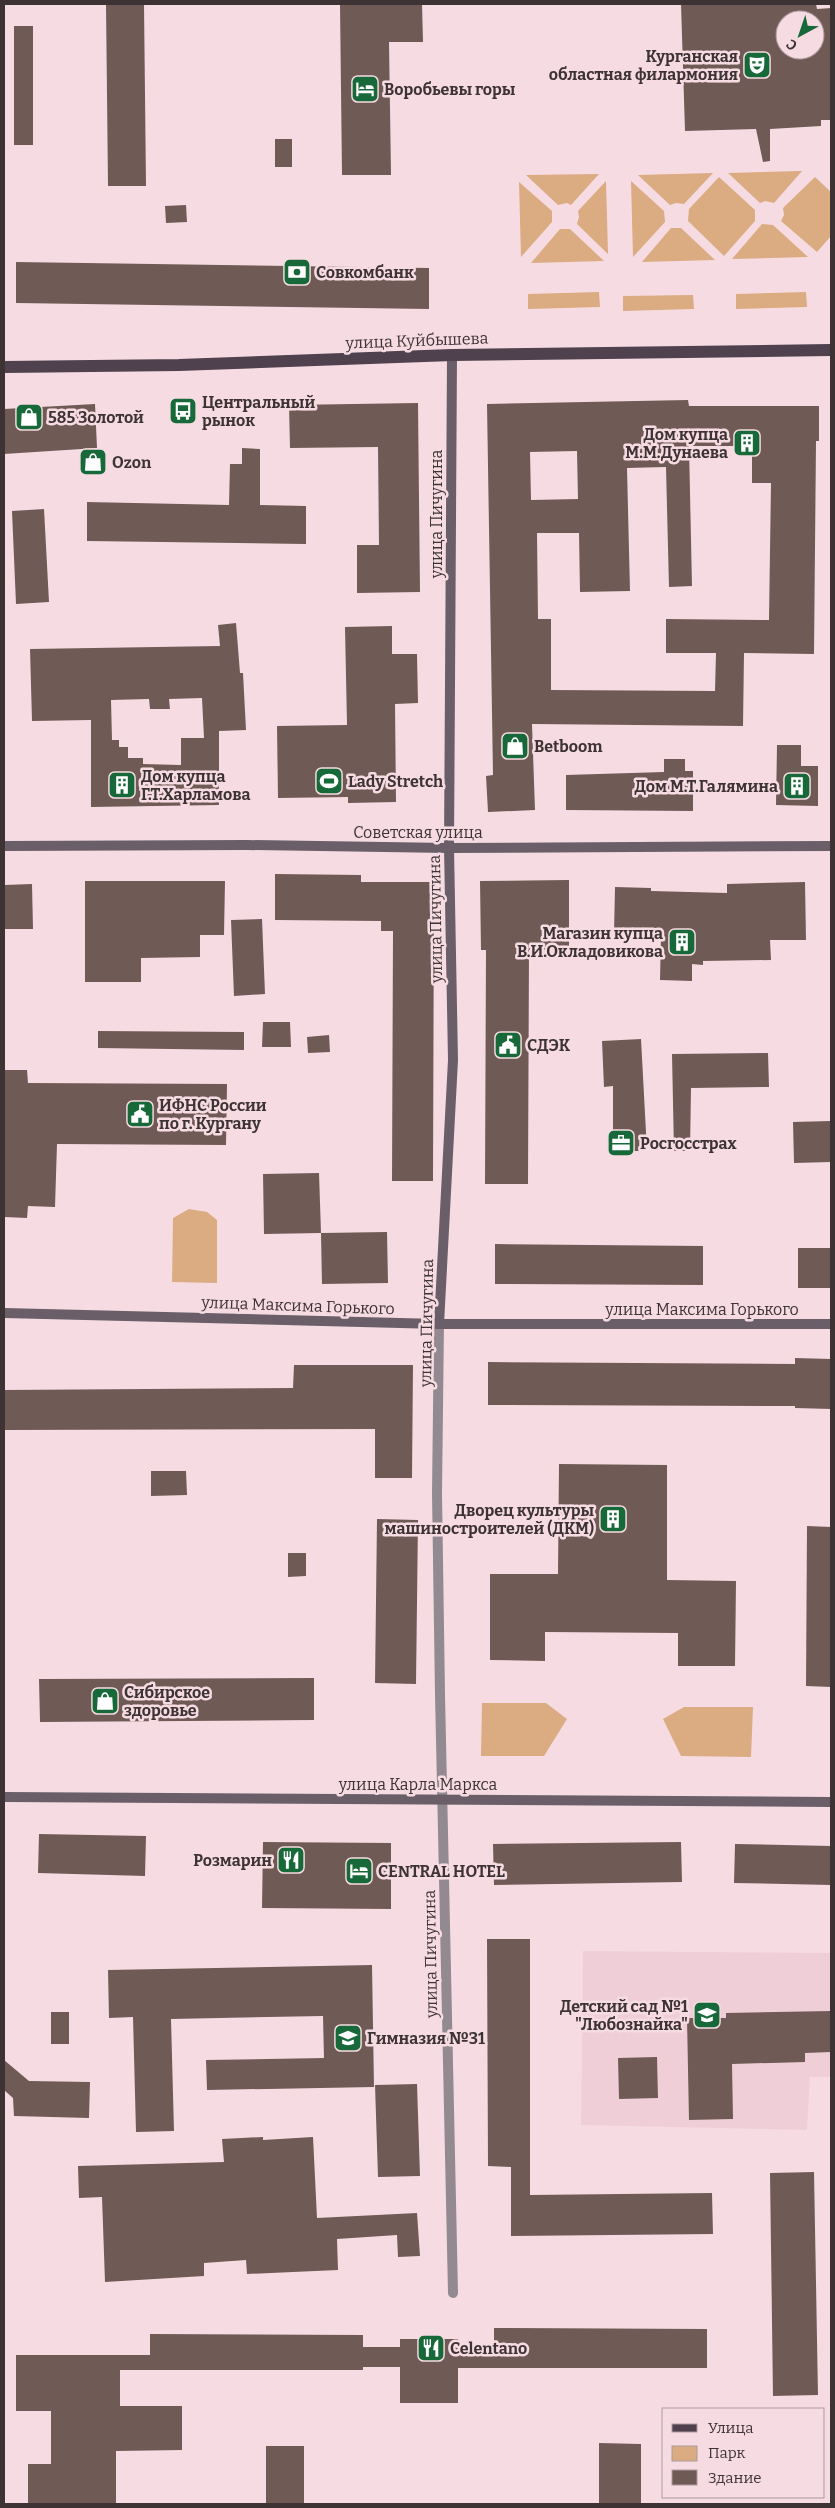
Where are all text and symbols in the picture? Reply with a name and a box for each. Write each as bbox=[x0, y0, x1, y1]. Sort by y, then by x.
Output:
north arrow bbox=[775, 10, 825, 60]
text: С bbox=[783, 35, 801, 54]
place label: Курганская областная филармония bbox=[549, 47, 738, 84]
theatre icon: Курганская областная филармония bbox=[742, 50, 772, 80]
hotel icon: Воробьевы горы bbox=[350, 74, 380, 104]
place label: Воробьевы горы bbox=[384, 80, 516, 99]
bank icon: Совкомбанк bbox=[282, 257, 312, 287]
place label: Совкомбанк bbox=[316, 263, 414, 282]
street label: улица Куйбышева bbox=[344, 329, 489, 353]
place label: Центральный рынок bbox=[202, 393, 315, 430]
bus stop icon: Центральный рынок bbox=[168, 396, 198, 426]
shop icon: 585 Золотой bbox=[14, 402, 44, 432]
place label: 585 Золотой bbox=[48, 408, 144, 427]
place label: Дом купца М.М.Дунаева bbox=[625, 425, 728, 462]
building icon: Дом купца М.М.Дунаева bbox=[732, 428, 762, 458]
shop icon: Ozon bbox=[78, 447, 108, 477]
street label: улица Пичугина bbox=[427, 450, 446, 579]
place label: Ozon bbox=[112, 453, 152, 472]
shop icon: Betboom bbox=[500, 731, 530, 761]
place label: Betboom bbox=[534, 737, 603, 756]
sports icon: Lady Stretch bbox=[314, 766, 344, 796]
place label: Дом купца Г.Т.Харламова bbox=[141, 767, 250, 804]
building icon: Дом купца Г.Т.Харламова bbox=[107, 770, 137, 800]
building icon: Дом М.Т.Галямина bbox=[782, 771, 812, 801]
place label: Lady Stretch bbox=[348, 772, 443, 791]
place label: Дом М.Т.Галямина bbox=[634, 777, 778, 796]
street label: Советская улица bbox=[353, 823, 483, 842]
street label: улица Пичугина bbox=[425, 854, 446, 984]
place label: Магазин купца В.И.Окладовикова bbox=[517, 924, 663, 961]
building icon: Магазин купца В.И.Окладовикова bbox=[667, 927, 697, 957]
public building icon: СДЭК bbox=[493, 1030, 523, 1060]
place label: СДЭК bbox=[527, 1036, 571, 1055]
place label: ИФНС России по г. Кургану bbox=[159, 1096, 267, 1133]
public building icon: ИФНС России по г. Кургану bbox=[125, 1099, 155, 1129]
office icon: Росгосстрах bbox=[606, 1128, 636, 1158]
place label: Росгосстрах bbox=[640, 1134, 737, 1153]
street label: улица Пичугина bbox=[416, 1258, 437, 1388]
street label: улица Максима Горького bbox=[200, 1293, 395, 1318]
street label: улица Максима Горького bbox=[604, 1300, 799, 1319]
place label: Дворец культуры машиностроителей (ДКМ) bbox=[385, 1501, 594, 1538]
building icon: Дворец культуры машиностроителей (ДКМ) bbox=[598, 1504, 628, 1534]
place label: Сибирское здоровье bbox=[124, 1683, 210, 1720]
shop icon: Сибирское здоровье bbox=[90, 1686, 120, 1716]
street label: улица Карла Маркса bbox=[338, 1775, 497, 1794]
restaurant icon: Розмарин bbox=[276, 1845, 306, 1875]
place label: Розмарин bbox=[193, 1851, 272, 1870]
hotel icon: СENTRAL HOTEL bbox=[344, 1856, 374, 1886]
place label: СENTRAL HOTEL bbox=[378, 1862, 505, 1881]
street label: улица Пичугина bbox=[420, 1889, 441, 2019]
place label: Детский cад №1 "Любознайка" bbox=[560, 1997, 688, 2034]
school or university icon: Детский cад №1 "Любознайка" bbox=[692, 2000, 722, 2030]
school or university icon: Гимназия №31 bbox=[333, 2023, 363, 2053]
place label: Гимназия №31 bbox=[367, 2029, 485, 2048]
restaurant icon: Celentano bbox=[416, 2333, 446, 2363]
place label: Celentano bbox=[450, 2339, 527, 2358]
legend bbox=[662, 2408, 825, 2498]
text: Улица bbox=[708, 2419, 754, 2437]
text: Парк bbox=[708, 2444, 746, 2462]
text: Здание bbox=[708, 2469, 762, 2487]

